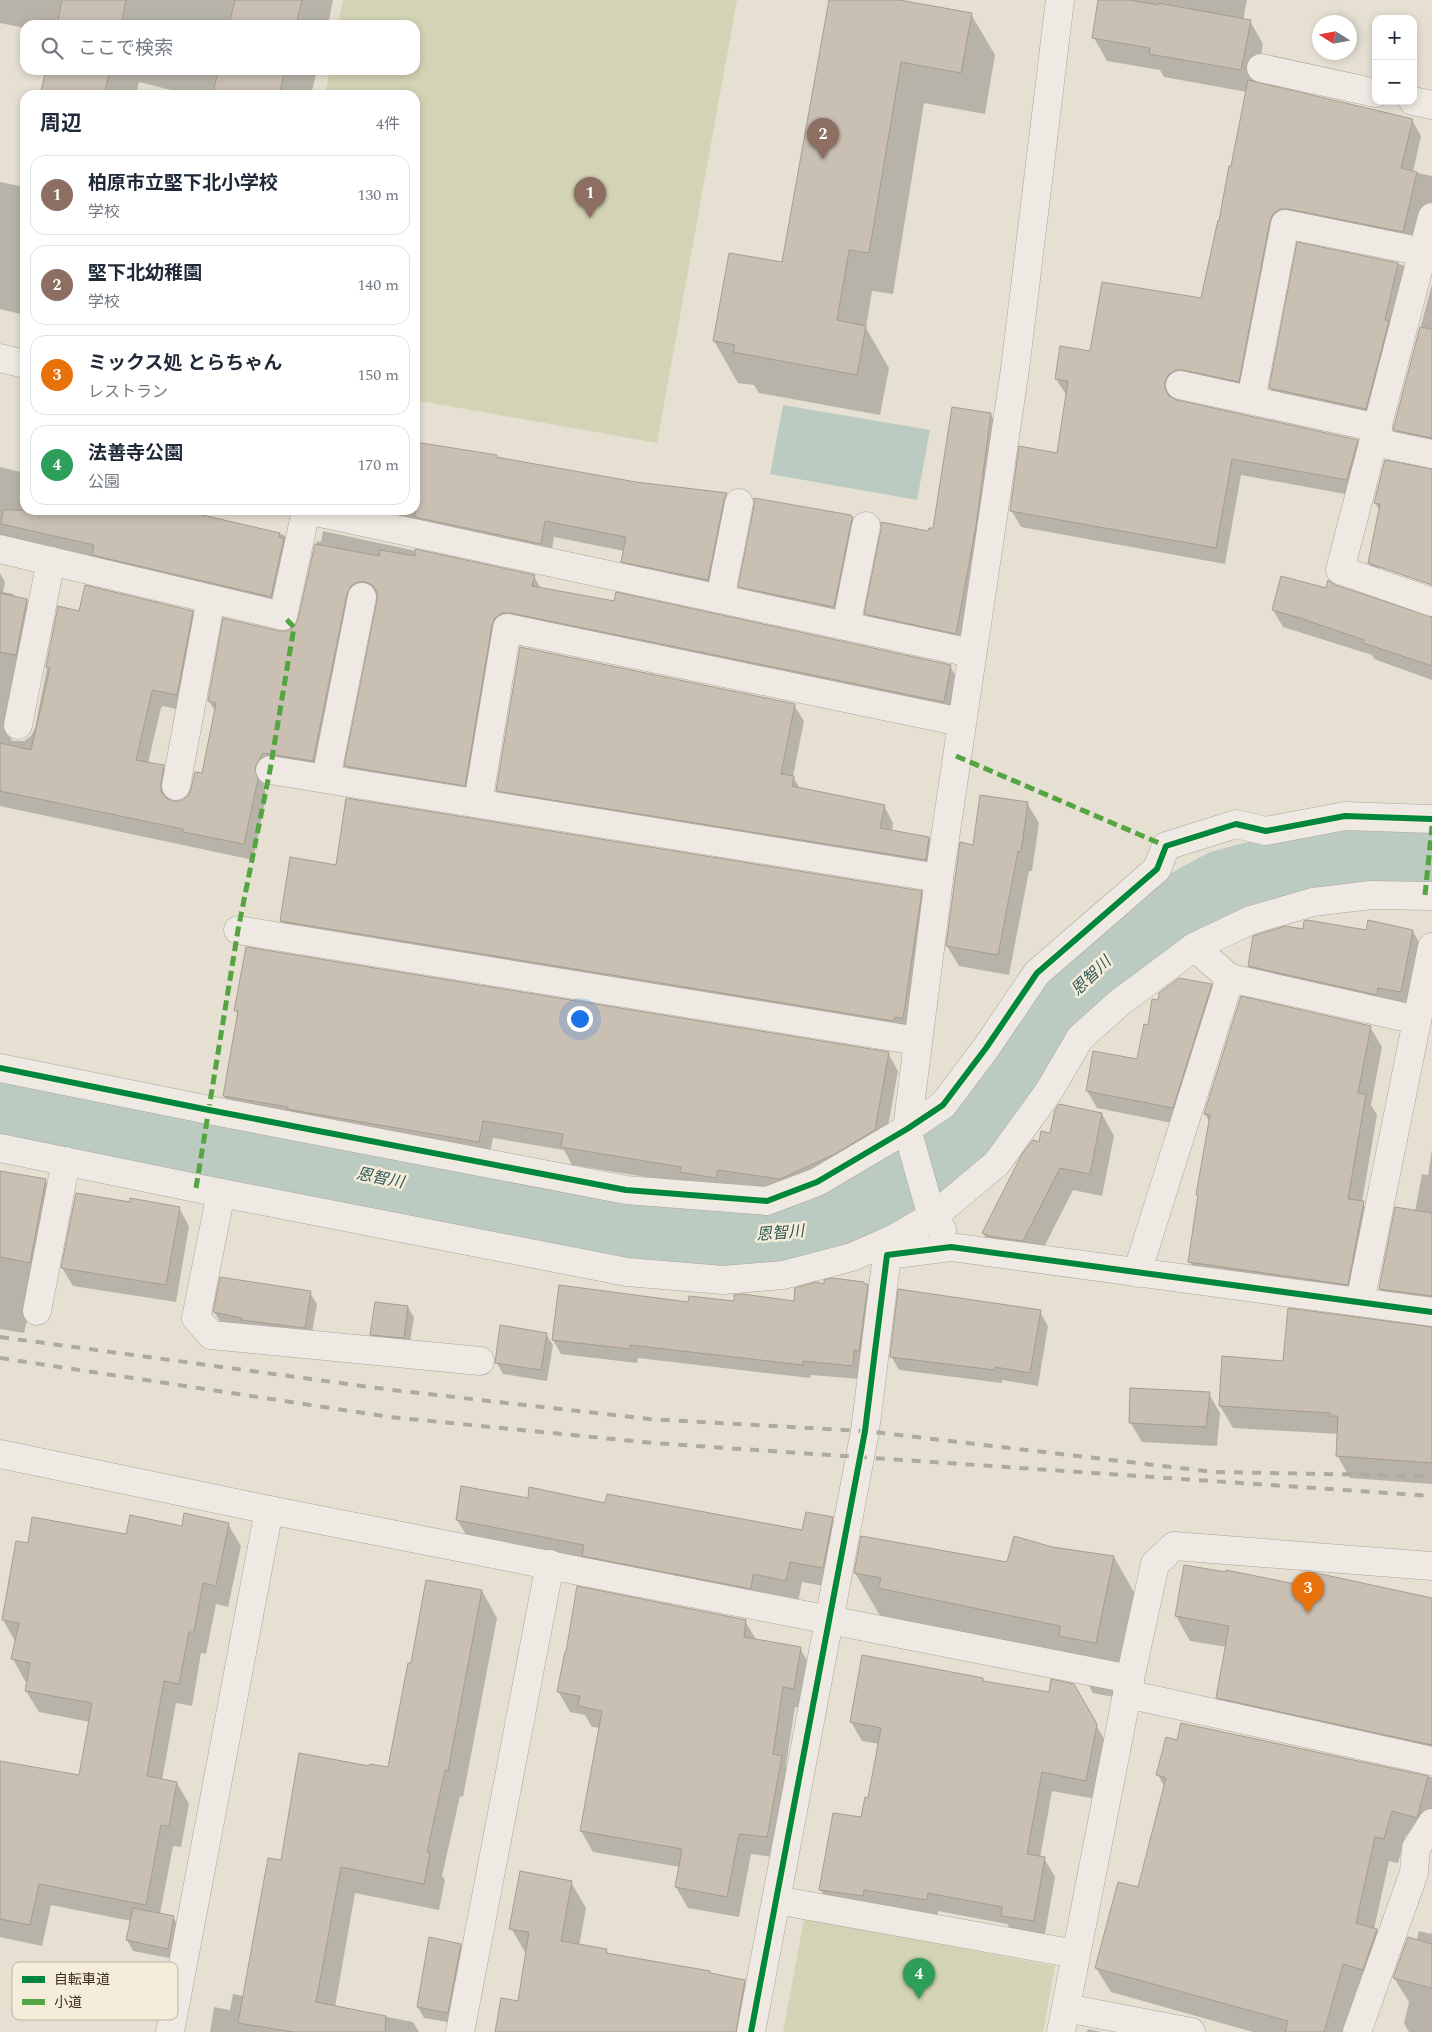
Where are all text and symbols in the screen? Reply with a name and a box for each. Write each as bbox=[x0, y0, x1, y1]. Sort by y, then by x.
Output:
north arrow bbox=[1312, 15, 1357, 60]
map controls bbox=[1372, 15, 1417, 105]
button: + bbox=[1372, 15, 1417, 60]
search box bbox=[20, 20, 420, 75]
icon: search bbox=[38, 34, 66, 62]
text: ここで検索 bbox=[78, 34, 173, 63]
button: − bbox=[1372, 60, 1417, 105]
text: 周辺 bbox=[40, 108, 82, 140]
text: 4件 bbox=[376, 112, 400, 136]
pin: 2 bbox=[807, 118, 839, 159]
text: 柏原市立堅下北小学校 bbox=[88, 169, 278, 198]
pin: 1 bbox=[574, 177, 606, 218]
text: 1 bbox=[53, 183, 61, 207]
text: 130 m bbox=[357, 183, 399, 207]
text: 学校 bbox=[88, 200, 120, 224]
text: 堅下北幼稚園 bbox=[88, 259, 202, 288]
text: 2 bbox=[53, 273, 61, 297]
text: 140 m bbox=[357, 273, 399, 297]
text: 学校 bbox=[88, 290, 120, 314]
text: ミックス処 とらちゃん bbox=[88, 349, 282, 378]
text: 3 bbox=[53, 363, 61, 387]
text: 150 m bbox=[357, 363, 399, 387]
text: レストラン bbox=[88, 380, 168, 404]
text: 法善寺公園 bbox=[88, 439, 183, 468]
text: 4 bbox=[53, 453, 61, 477]
text: 170 m bbox=[357, 453, 399, 477]
text: 公園 bbox=[88, 470, 120, 494]
water label: 恩智川 bbox=[1065, 949, 1118, 1001]
your location bbox=[567, 1006, 593, 1032]
water label: 恩智川 bbox=[354, 1162, 408, 1195]
water label: 恩智川 bbox=[755, 1219, 807, 1247]
pin: 3 bbox=[1292, 1572, 1324, 1613]
pin: 4 bbox=[903, 1958, 935, 1999]
legend bbox=[12, 1962, 178, 2020]
text: 自転車道 bbox=[54, 1969, 110, 1990]
text: 小道 bbox=[54, 1992, 82, 2013]

